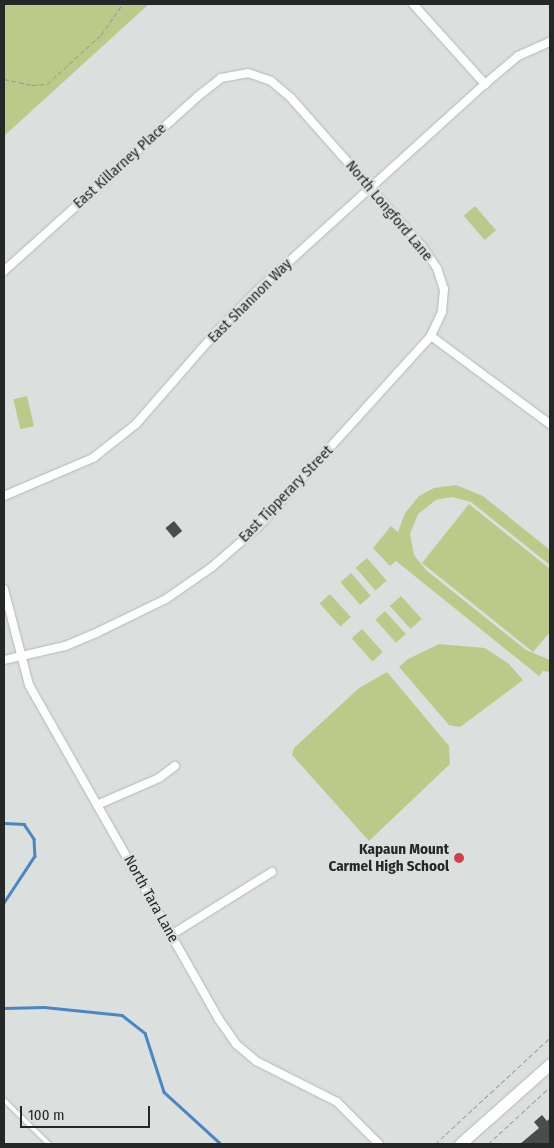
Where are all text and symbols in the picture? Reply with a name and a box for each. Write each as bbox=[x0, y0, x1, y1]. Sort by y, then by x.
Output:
street label: East Killarney Place bbox=[70, 119, 170, 213]
street label: North Longford Lane bbox=[342, 157, 436, 265]
street label: East Shannon Way bbox=[204, 255, 296, 347]
street label: East Tipperary Street bbox=[235, 442, 337, 546]
place label: Kapaun Mount Carmel High School bbox=[328, 840, 449, 875]
street label: North Tara Lane bbox=[120, 852, 182, 946]
marker: Kapaun Mount Carmel High School bbox=[453, 852, 465, 864]
scale bar bbox=[22, 1096, 152, 1128]
text: 100 m bbox=[28, 1106, 65, 1124]

